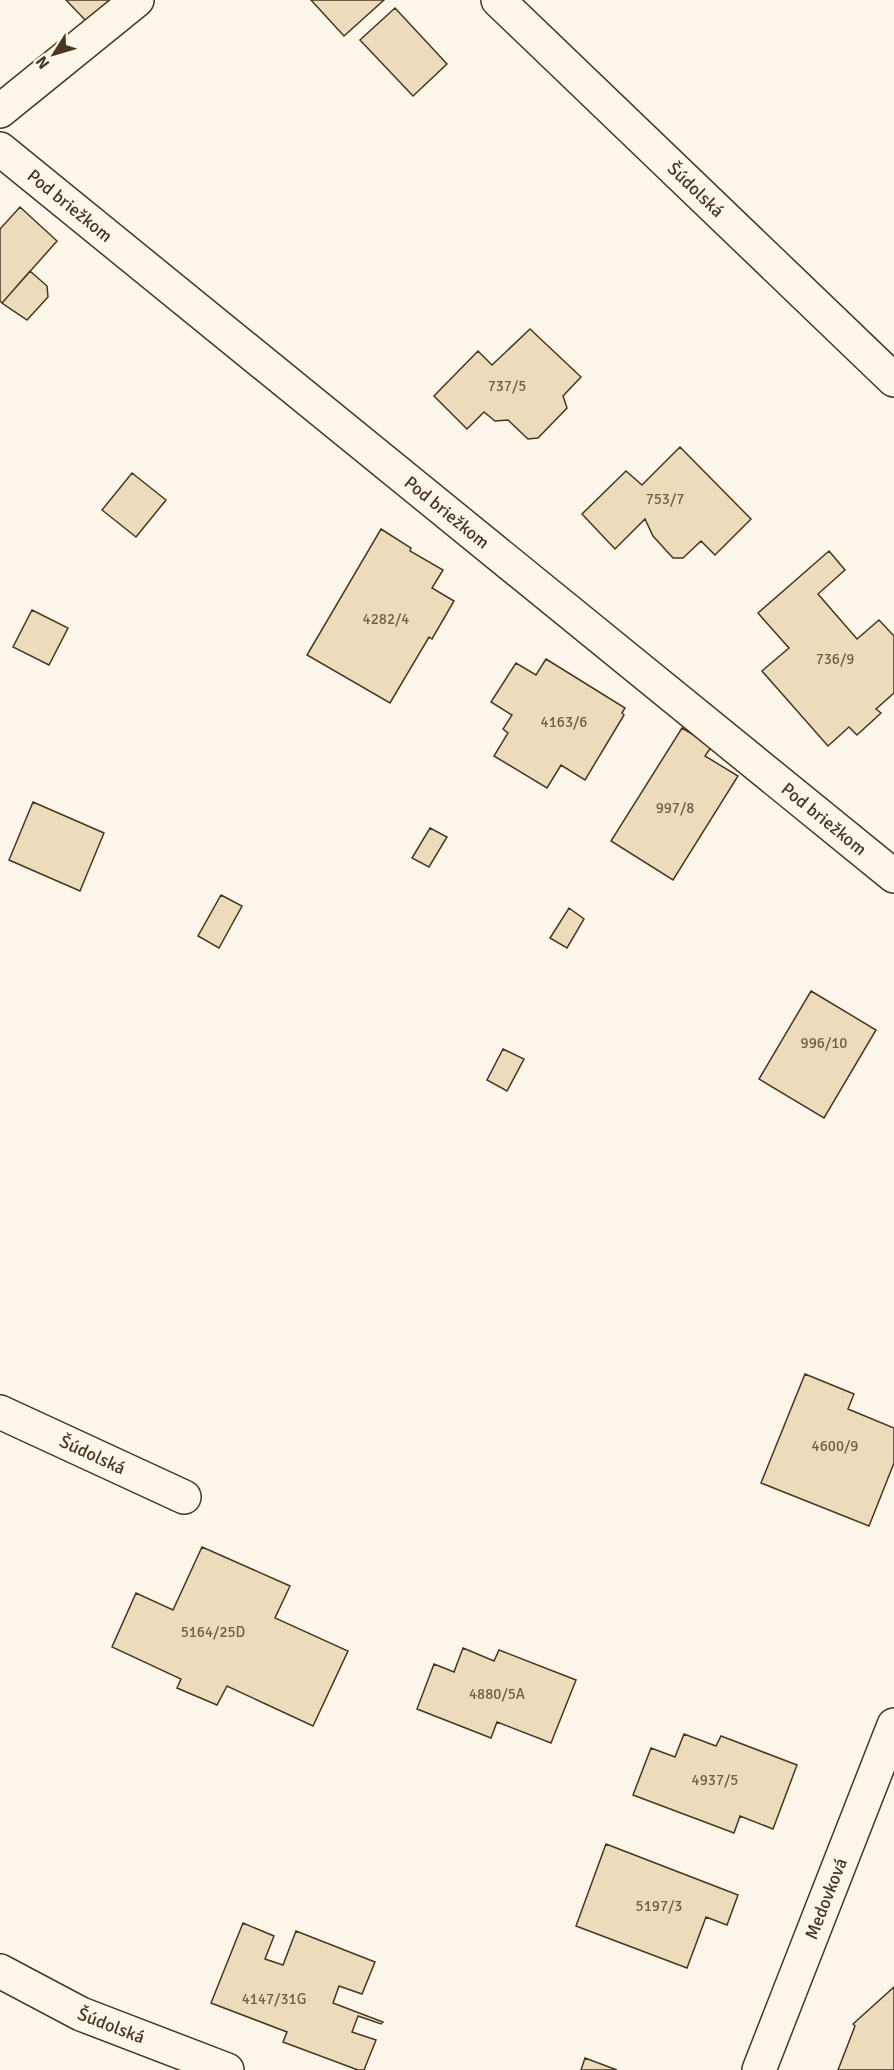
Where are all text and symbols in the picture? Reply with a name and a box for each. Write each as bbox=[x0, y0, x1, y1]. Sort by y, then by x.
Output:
north arrow bbox=[24, 24, 84, 84]
text: N bbox=[31, 52, 54, 73]
street label: Šúdolská bbox=[663, 157, 729, 222]
street label: Pod briežkom bbox=[23, 165, 117, 247]
house number: 737/5 bbox=[488, 377, 526, 395]
street label: Pod briežkom bbox=[400, 471, 494, 554]
house number: 753/7 bbox=[646, 490, 684, 508]
house number: 4282/4 bbox=[363, 610, 409, 628]
house number: 736/9 bbox=[816, 650, 854, 668]
house number: 4163/6 bbox=[541, 713, 587, 731]
street label: Pod briežkom bbox=[777, 778, 871, 860]
house number: 997/8 bbox=[656, 799, 694, 817]
house number: 996/10 bbox=[801, 1034, 847, 1052]
street label: Šúdolská bbox=[56, 1430, 129, 1479]
house number: 4600/9 bbox=[812, 1437, 858, 1455]
house number: 5164/25D bbox=[181, 1623, 245, 1641]
house number: 4880/5A bbox=[469, 1685, 525, 1703]
house number: 4937/5 bbox=[692, 1771, 738, 1789]
street label: Medovková bbox=[800, 1855, 852, 1943]
house number: 5197/3 bbox=[636, 1897, 682, 1915]
house number: 4147/31G bbox=[242, 1990, 306, 2008]
street label: Šúdolská bbox=[74, 2003, 148, 2048]

